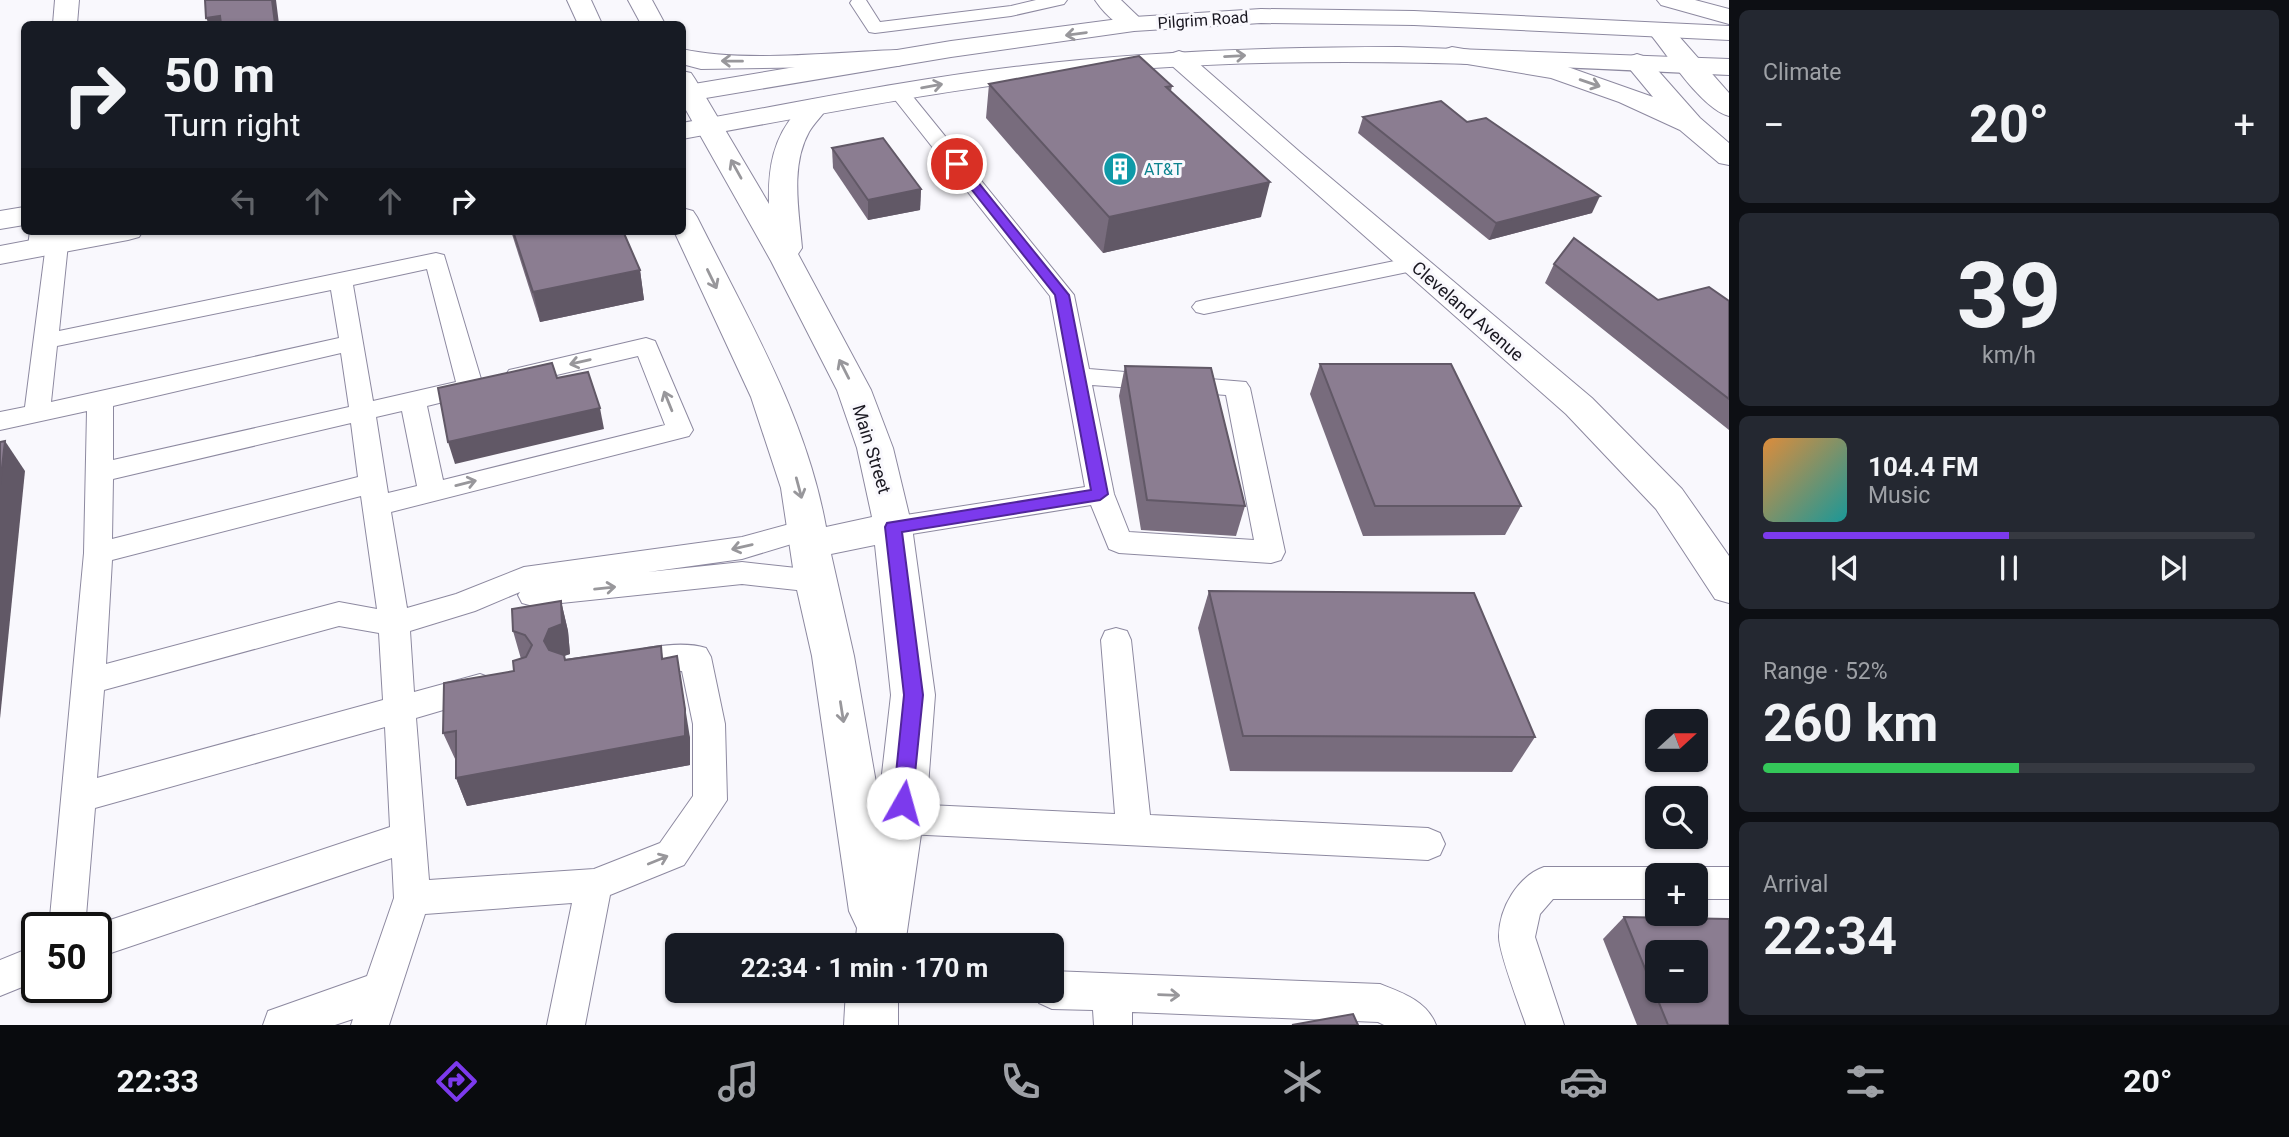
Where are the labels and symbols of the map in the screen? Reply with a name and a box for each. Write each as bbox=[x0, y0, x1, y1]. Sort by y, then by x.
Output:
street label: Pilgrim Road bbox=[1157, 7, 1249, 33]
one-way arrow bbox=[1066, 27, 1088, 40]
one-way arrow bbox=[1223, 50, 1246, 63]
one-way arrow bbox=[721, 54, 744, 68]
one-way arrow bbox=[1579, 78, 1601, 90]
one-way arrow bbox=[920, 79, 943, 92]
pin bbox=[927, 134, 987, 194]
building icon: AT&T bbox=[1101, 150, 1139, 188]
one-way arrow bbox=[729, 159, 742, 180]
place label: AT&T bbox=[1144, 160, 1183, 179]
street label: Cleveland Avenue bbox=[1408, 257, 1528, 365]
one-way arrow bbox=[706, 268, 719, 289]
one-way arrow bbox=[569, 355, 592, 369]
one-way arrow bbox=[836, 359, 850, 380]
one-way arrow bbox=[660, 390, 673, 412]
street label: Main Street bbox=[849, 402, 895, 496]
one-way arrow bbox=[454, 476, 477, 490]
one-way arrow bbox=[793, 477, 806, 499]
one-way arrow bbox=[731, 541, 754, 554]
one-way arrow bbox=[593, 581, 616, 594]
one-way arrow bbox=[836, 700, 849, 722]
north arrow bbox=[1645, 709, 1708, 772]
position arrow bbox=[866, 766, 940, 840]
one-way arrow bbox=[646, 853, 668, 866]
speed limit sign: 50 bbox=[21, 912, 112, 1003]
one-way arrow bbox=[1157, 989, 1180, 1002]

